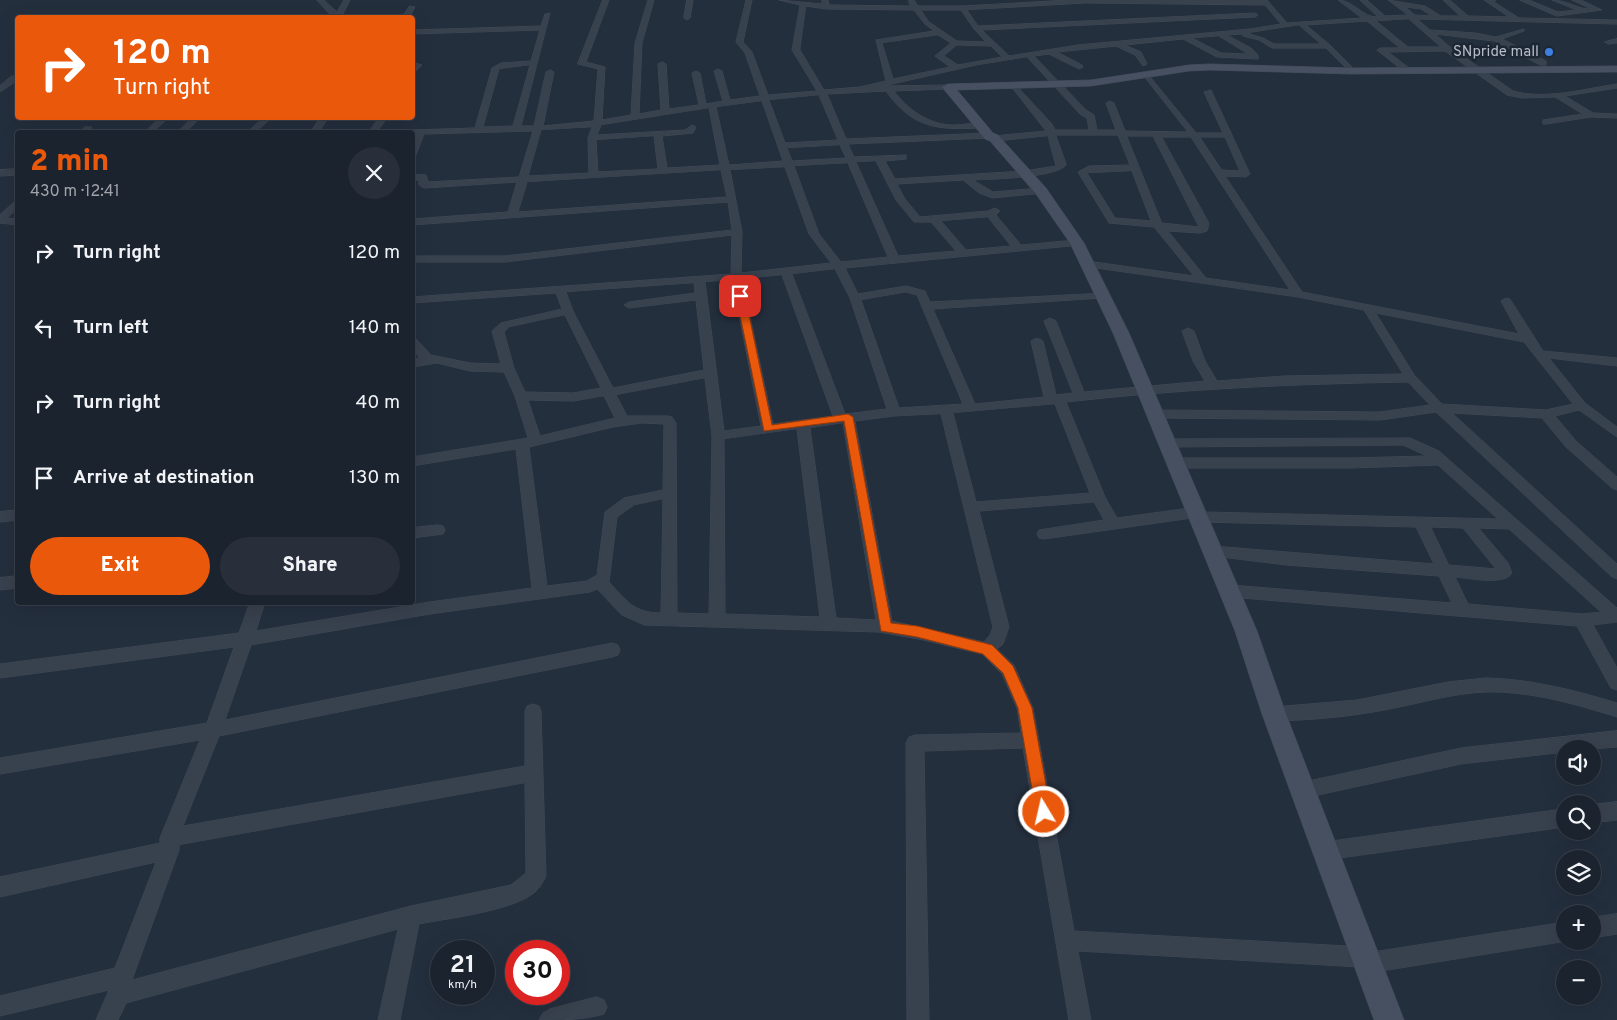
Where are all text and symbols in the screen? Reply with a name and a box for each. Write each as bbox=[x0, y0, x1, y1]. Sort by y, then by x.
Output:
text: 120 m bbox=[113, 32, 211, 76]
icon: right bbox=[30, 35, 95, 100]
place label: SNpride mall bbox=[1453, 43, 1539, 62]
marker: SNpride mall bbox=[1543, 46, 1555, 58]
text: Turn right bbox=[113, 75, 210, 102]
text: 2 min bbox=[30, 144, 109, 181]
button: close bbox=[348, 147, 400, 199]
text: 430 m · 12:41 bbox=[30, 182, 120, 202]
icon: right bbox=[30, 239, 58, 267]
text: Turn right bbox=[73, 241, 161, 265]
text: 120 m bbox=[349, 241, 400, 265]
pin bbox=[719, 275, 761, 317]
icon: arrive bbox=[726, 282, 754, 310]
icon: left bbox=[30, 314, 58, 342]
text: Turn left bbox=[73, 316, 149, 340]
text: 140 m bbox=[349, 316, 400, 340]
icon: right bbox=[30, 389, 58, 417]
text: Turn right bbox=[73, 391, 161, 415]
text: 40 m bbox=[355, 391, 400, 415]
icon: arrive bbox=[30, 464, 58, 492]
text: Arrive at destination bbox=[73, 466, 254, 490]
text: 130 m bbox=[349, 466, 400, 490]
button: Exit bbox=[30, 537, 210, 595]
button: Share bbox=[220, 537, 400, 595]
map controls bbox=[1556, 740, 1601, 1005]
button: sound bbox=[1556, 740, 1601, 785]
position arrow bbox=[1017, 785, 1069, 837]
button: search bbox=[1556, 795, 1601, 840]
button: layers bbox=[1556, 850, 1601, 895]
button: + bbox=[1556, 905, 1601, 950]
speed limit sign: 30 bbox=[505, 940, 570, 1005]
text: 21 bbox=[450, 950, 475, 982]
button: − bbox=[1556, 960, 1601, 1005]
text: km/h bbox=[448, 977, 477, 993]

